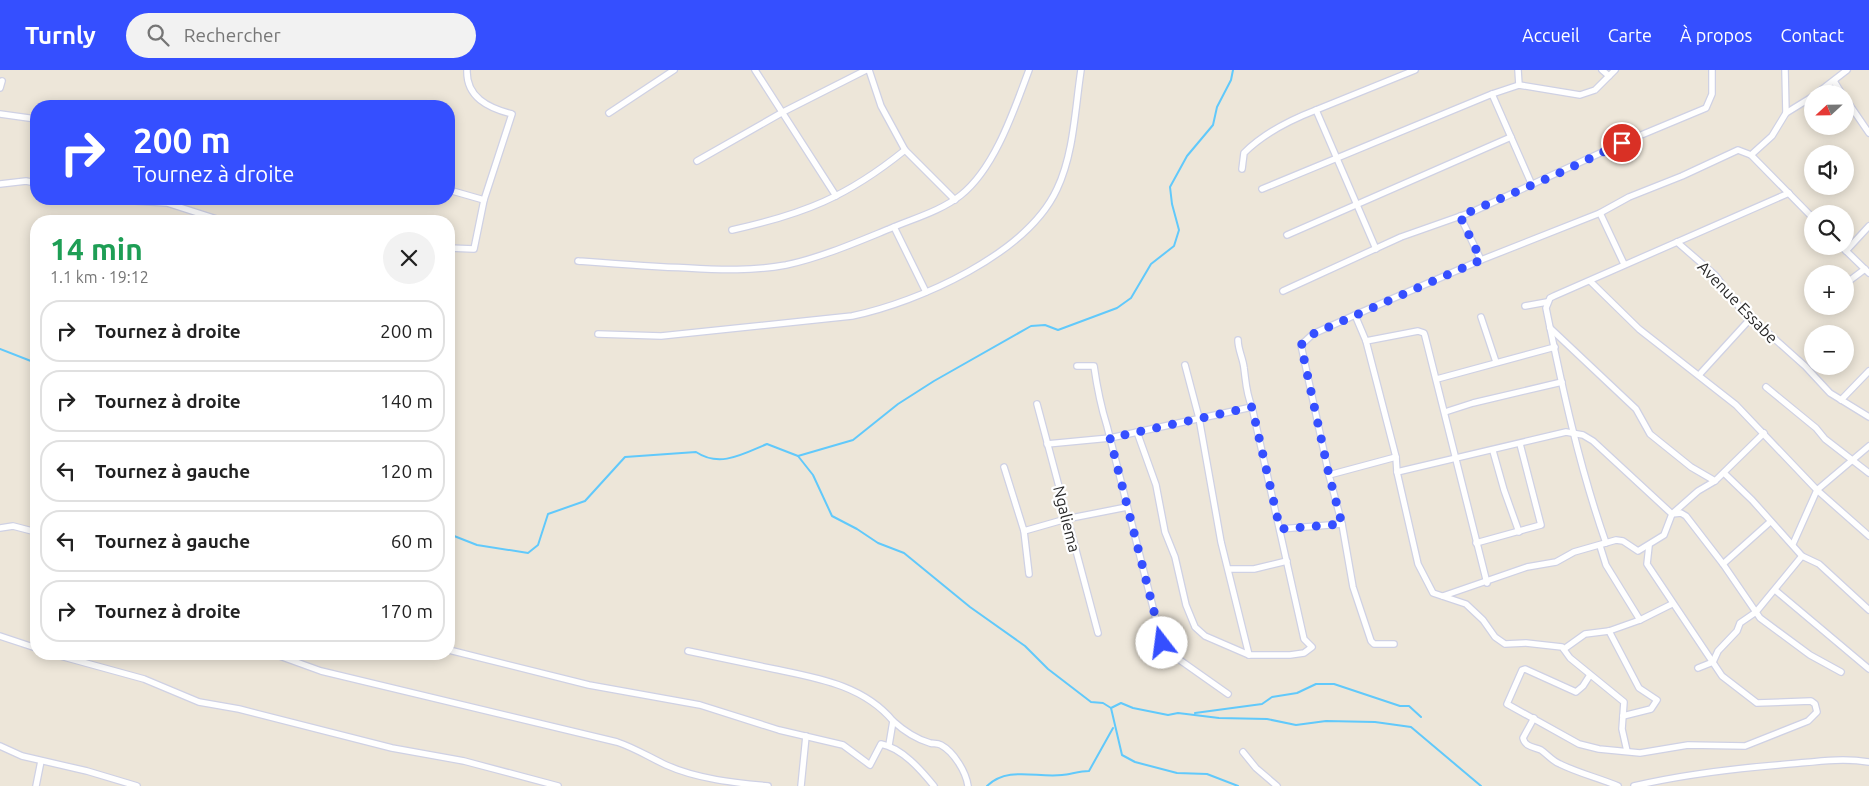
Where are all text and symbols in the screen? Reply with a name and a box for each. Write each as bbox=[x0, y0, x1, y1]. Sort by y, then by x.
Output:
search box bbox=[126, 13, 476, 58]
icon: search bbox=[144, 21, 172, 49]
text: Turnly bbox=[25, 22, 96, 49]
text: Rechercher bbox=[184, 24, 281, 46]
text: Accueil bbox=[1522, 25, 1580, 45]
text: Carte bbox=[1608, 25, 1652, 45]
text: À propos bbox=[1680, 25, 1752, 45]
text: Contact bbox=[1780, 25, 1844, 45]
north arrow bbox=[1804, 85, 1854, 135]
map controls bbox=[1804, 85, 1854, 375]
icon: right bbox=[50, 120, 115, 185]
text: 200 m bbox=[133, 120, 231, 160]
pin bbox=[1601, 122, 1643, 164]
icon: arrive bbox=[1608, 129, 1636, 157]
button: sound bbox=[1804, 145, 1854, 195]
text: Tournez à droite bbox=[133, 161, 294, 186]
button: search bbox=[1804, 205, 1854, 255]
text: 14 min bbox=[50, 232, 143, 266]
button: close bbox=[383, 232, 435, 284]
street label: Avenue Essabe bbox=[1694, 257, 1782, 347]
button: + bbox=[1804, 265, 1854, 315]
text: 1.1 km · 19:12 bbox=[50, 268, 149, 286]
icon: right bbox=[52, 317, 80, 345]
text: Tournez à droite bbox=[95, 320, 241, 342]
text: 200 m bbox=[380, 320, 433, 342]
button: − bbox=[1804, 325, 1854, 375]
icon: right bbox=[52, 387, 80, 415]
text: Tournez à droite bbox=[95, 390, 241, 412]
text: 140 m bbox=[380, 390, 433, 412]
icon: left bbox=[52, 457, 80, 485]
text: Tournez à gauche bbox=[95, 460, 250, 482]
text: 120 m bbox=[380, 460, 433, 482]
street label: Ngaliema bbox=[1050, 484, 1084, 554]
icon: left bbox=[52, 527, 80, 555]
text: Tournez à gauche bbox=[95, 530, 250, 552]
text: 60 m bbox=[391, 530, 433, 552]
icon: right bbox=[52, 597, 80, 625]
text: Tournez à droite bbox=[95, 600, 241, 622]
text: 170 m bbox=[380, 600, 433, 622]
position arrow bbox=[1135, 616, 1187, 668]

